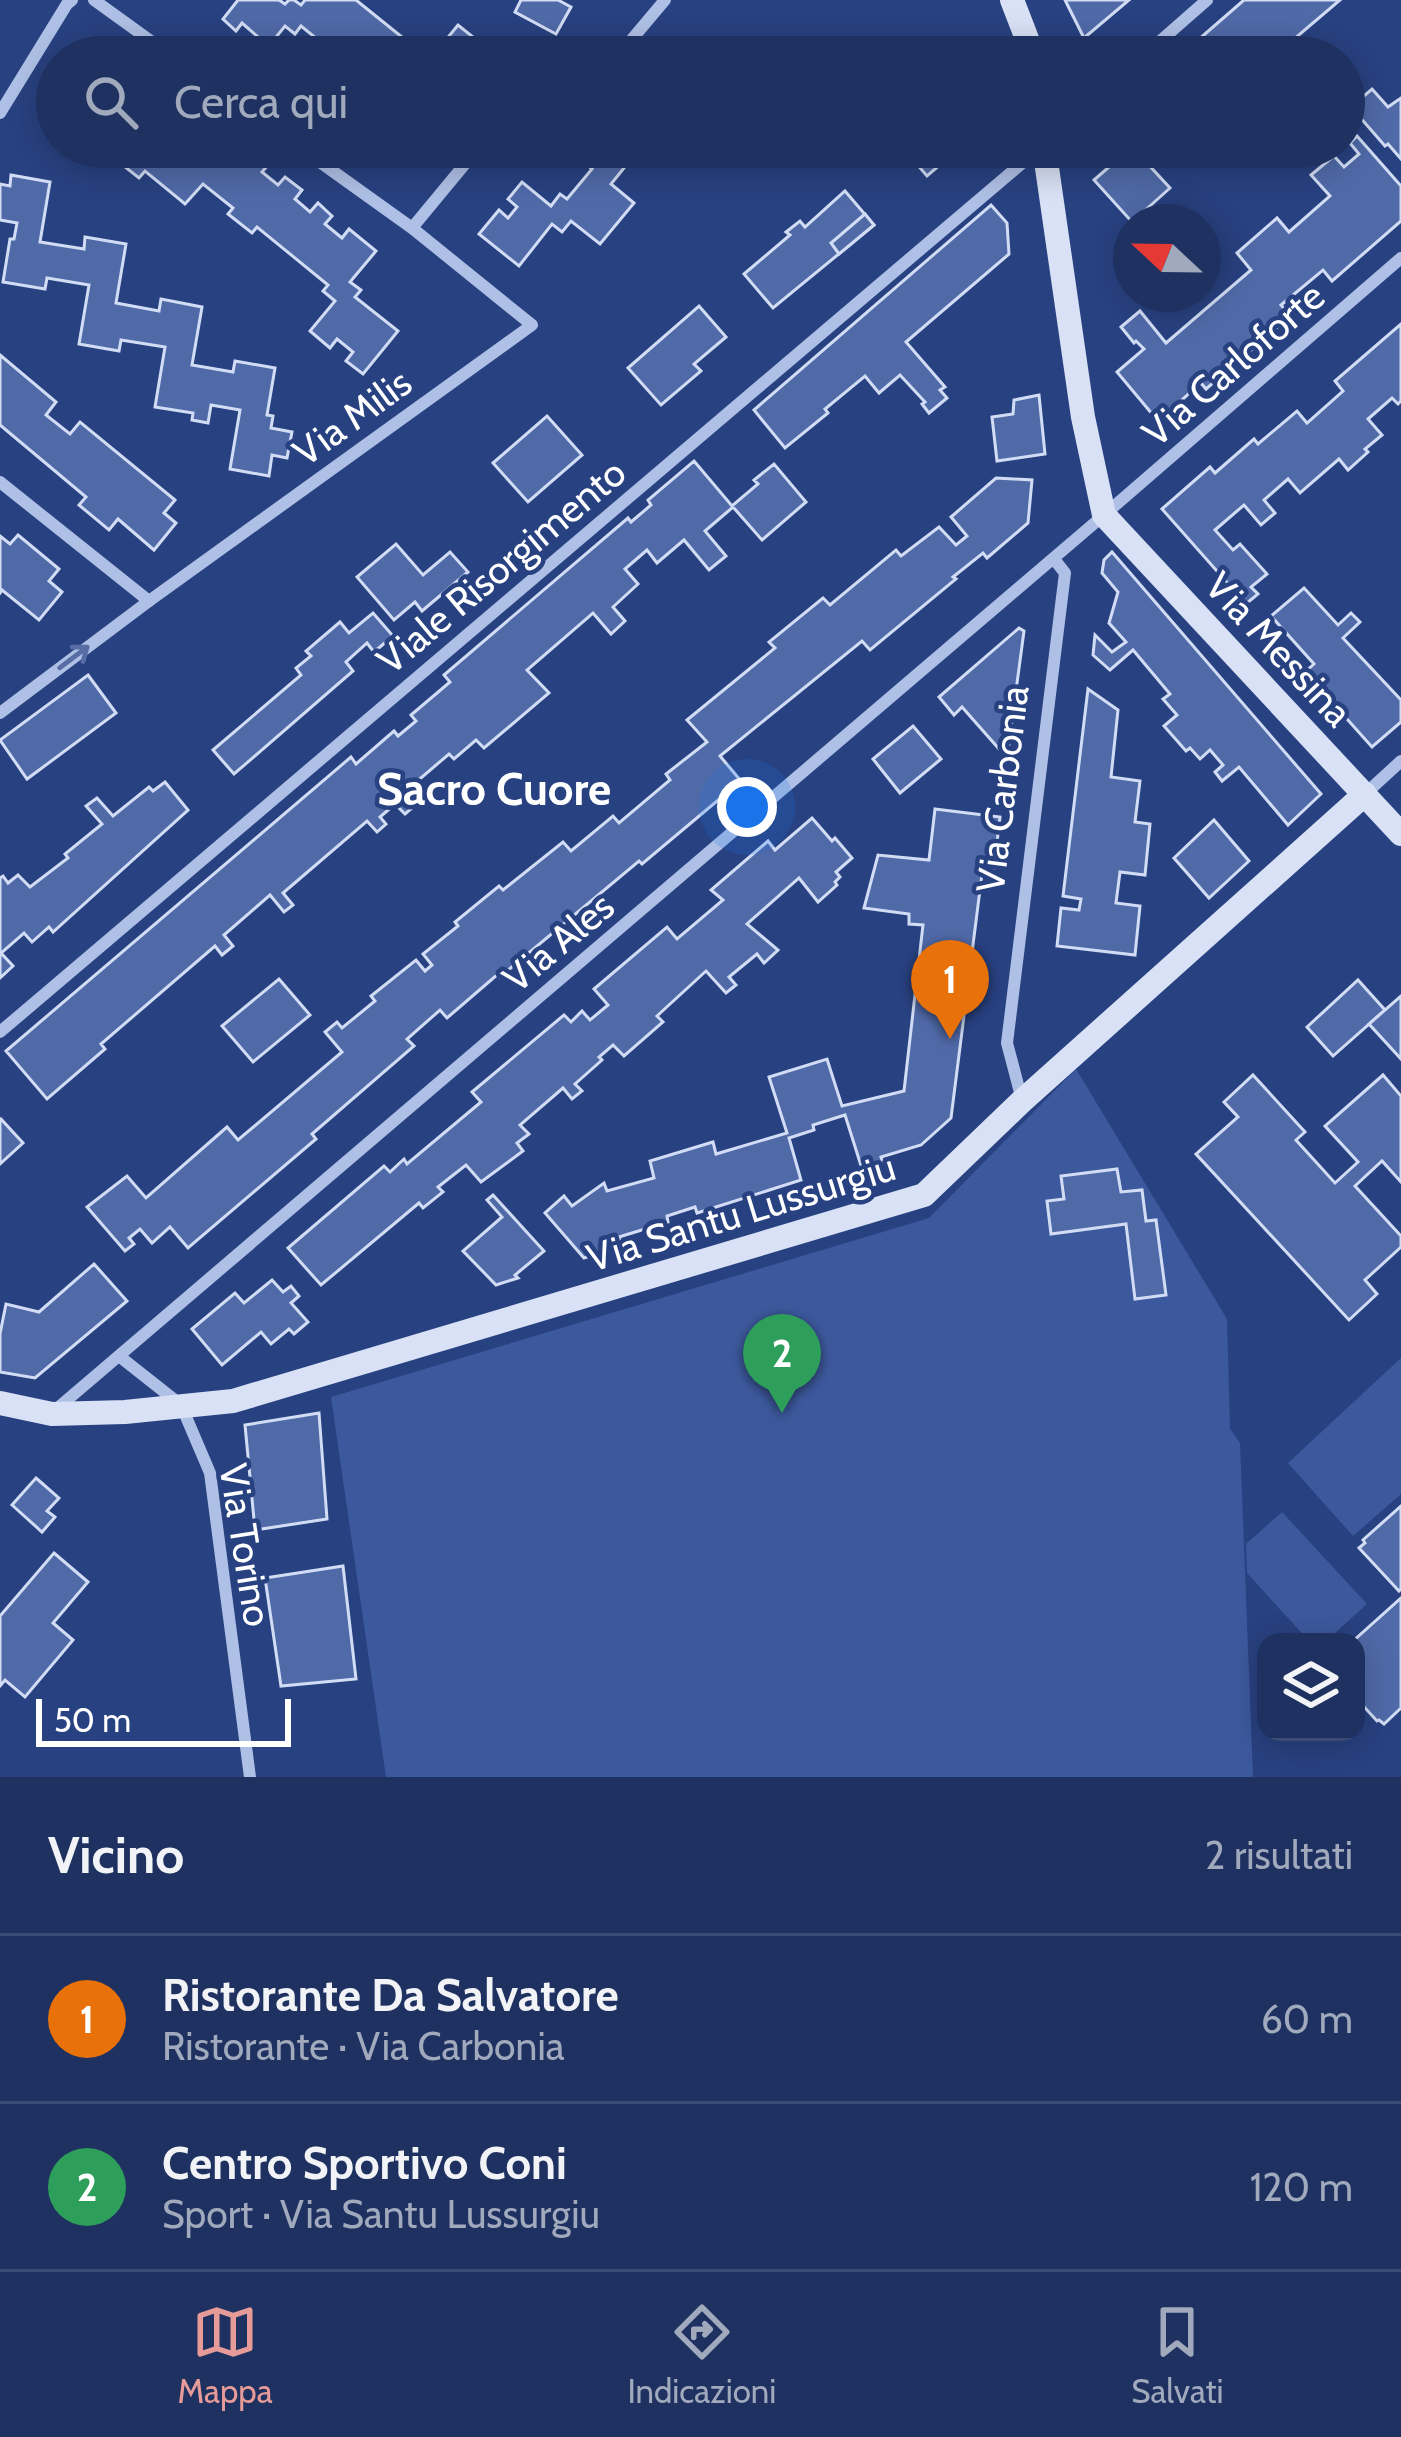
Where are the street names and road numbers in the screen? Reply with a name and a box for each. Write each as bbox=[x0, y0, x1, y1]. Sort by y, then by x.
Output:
street label: Via Carloforte bbox=[1132, 272, 1334, 456]
street label: Via Milis bbox=[284, 358, 420, 476]
street label: Viale Risorgimento bbox=[367, 448, 635, 684]
street label: Via Messina bbox=[1195, 562, 1363, 736]
street label: Via Carbonia bbox=[965, 682, 1039, 895]
street label: Via Ales bbox=[493, 882, 623, 1002]
street label: Via Santu Lussurgiu bbox=[581, 1142, 901, 1282]
street label: Via Torino bbox=[209, 1460, 283, 1630]

